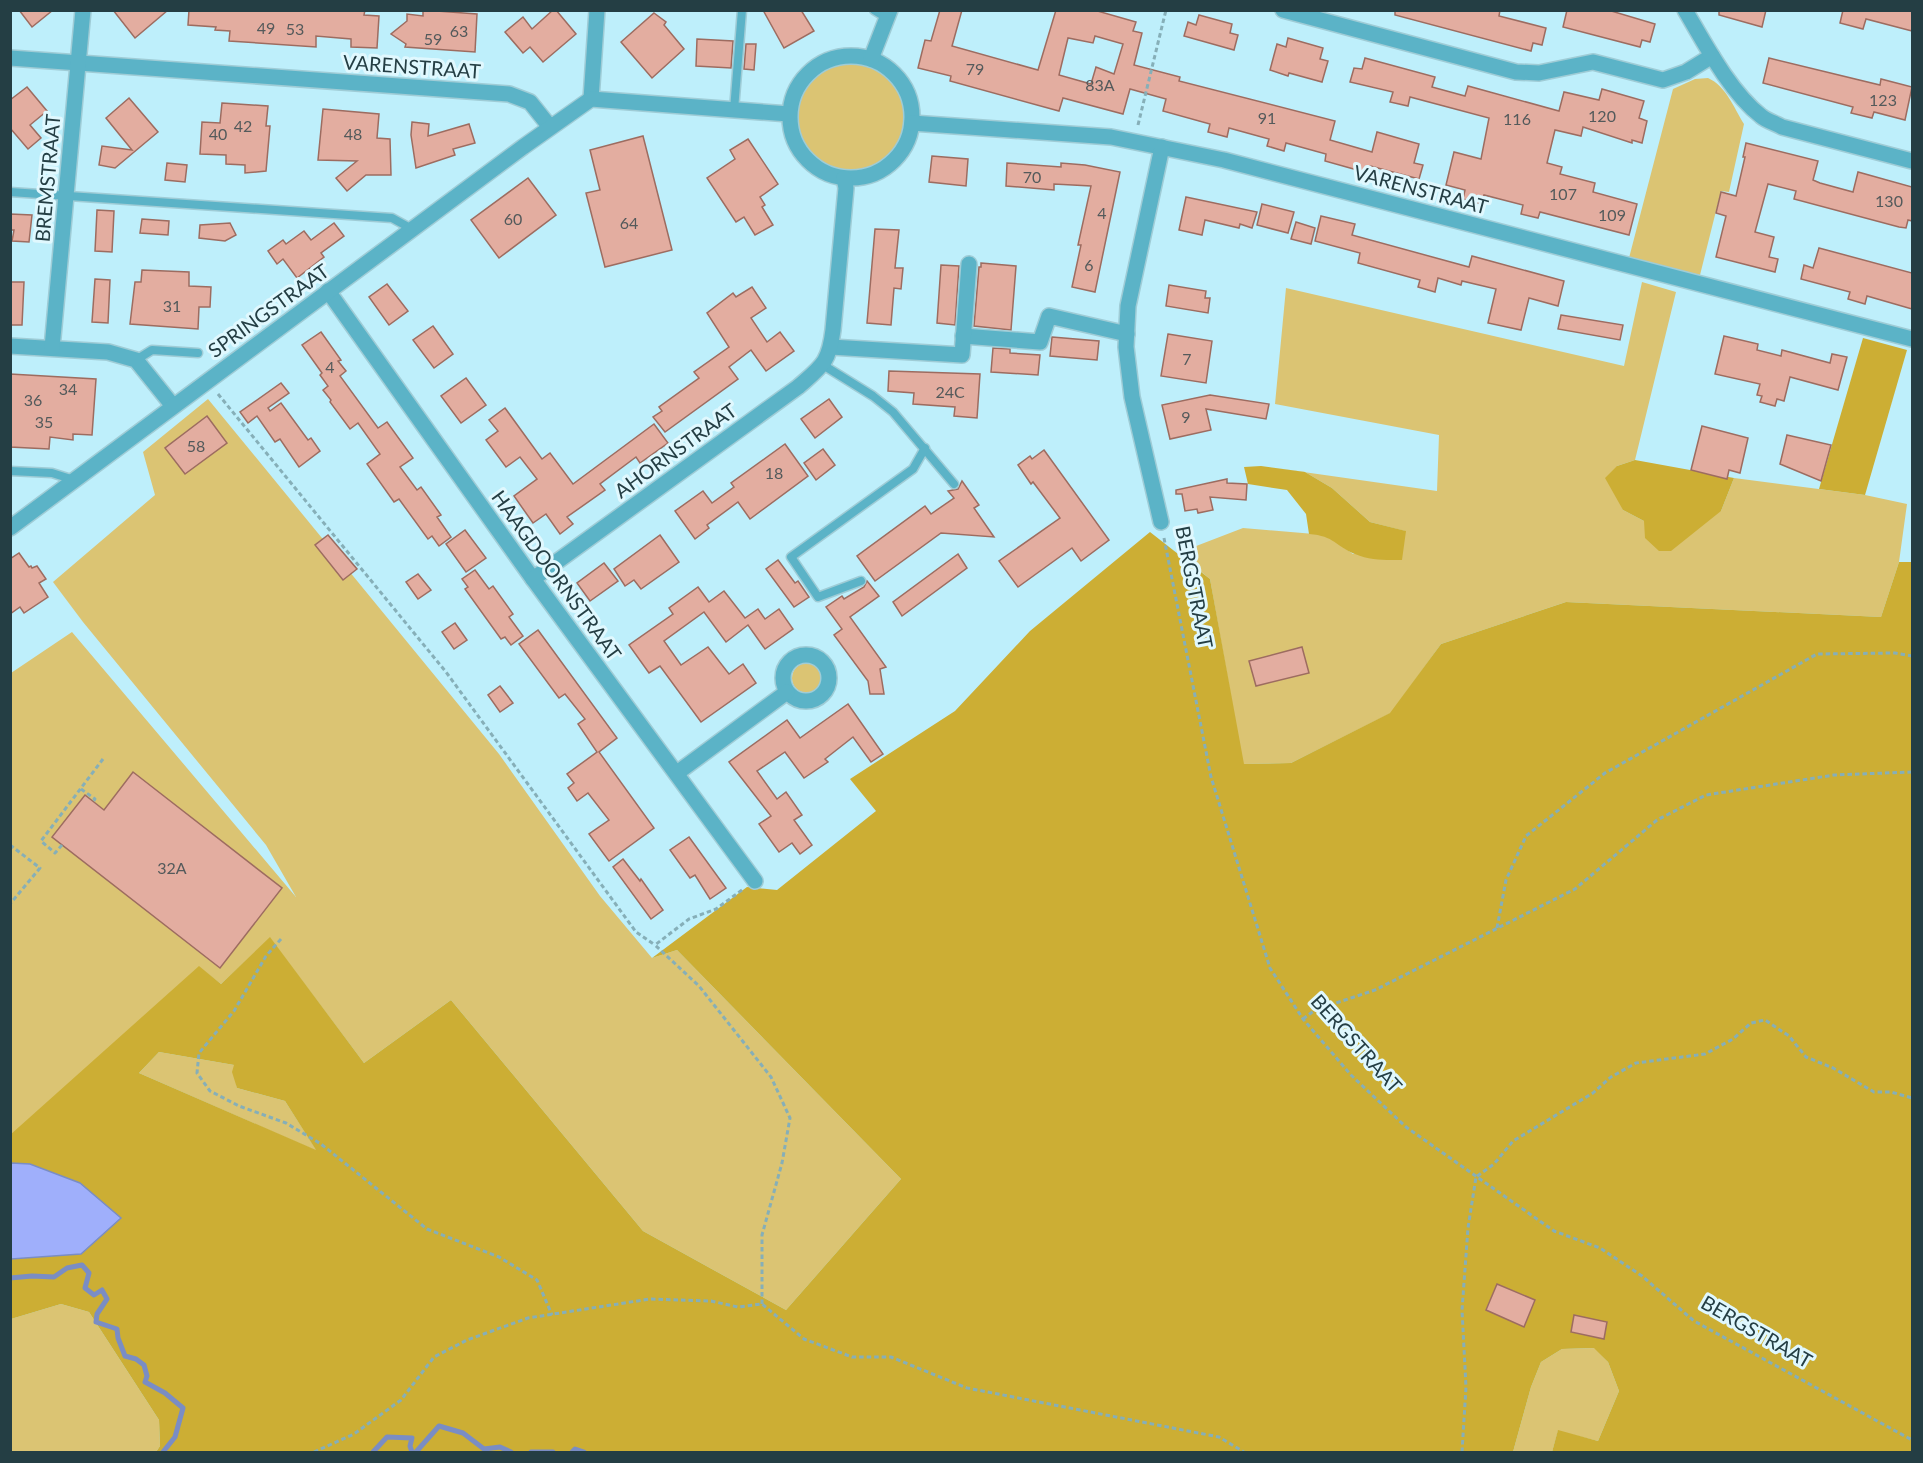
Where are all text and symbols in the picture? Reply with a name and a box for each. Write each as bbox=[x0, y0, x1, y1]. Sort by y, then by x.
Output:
house number: 49 bbox=[257, 18, 275, 37]
house number: 53 bbox=[286, 19, 304, 38]
house number: 63 bbox=[450, 21, 468, 40]
house number: 59 bbox=[424, 29, 442, 48]
street label: VARENSTRAAT bbox=[342, 49, 482, 83]
house number: 79 bbox=[966, 59, 984, 78]
house number: 83A bbox=[1085, 75, 1115, 94]
house number: 123 bbox=[1869, 90, 1897, 109]
house number: 120 bbox=[1588, 106, 1616, 125]
house number: 91 bbox=[1258, 108, 1276, 127]
house number: 116 bbox=[1503, 109, 1531, 128]
street label: BREMSTRAAT bbox=[29, 113, 65, 243]
house number: 42 bbox=[234, 116, 252, 135]
house number: 40 bbox=[209, 124, 227, 143]
house number: 48 bbox=[344, 124, 362, 143]
street label: VARENSTRAAT bbox=[1351, 160, 1491, 218]
house number: 70 bbox=[1023, 167, 1041, 186]
house number: 107 bbox=[1549, 184, 1577, 203]
house number: 130 bbox=[1875, 191, 1903, 210]
house number: 4 bbox=[1097, 203, 1107, 222]
house number: 109 bbox=[1598, 205, 1626, 224]
house number: 60 bbox=[504, 209, 522, 228]
house number: 64 bbox=[620, 213, 638, 232]
house number: 6 bbox=[1084, 255, 1094, 274]
street label: SPRINGSTRAAT bbox=[203, 258, 333, 362]
house number: 31 bbox=[163, 296, 181, 315]
house number: 7 bbox=[1182, 349, 1192, 368]
house number: 4 bbox=[325, 357, 335, 376]
house number: 34 bbox=[59, 379, 77, 398]
house number: 24C bbox=[935, 382, 965, 401]
house number: 36 bbox=[24, 390, 42, 409]
street label: AHORNSTRAAT bbox=[609, 397, 741, 502]
house number: 9 bbox=[1181, 407, 1191, 426]
house number: 35 bbox=[35, 412, 53, 431]
house number: 58 bbox=[187, 436, 205, 455]
house number: 18 bbox=[765, 463, 783, 482]
street label: HAAGDOORNSTRAAT bbox=[487, 485, 627, 665]
street label: BERGSTRAAT bbox=[1171, 524, 1219, 650]
house number: 32A bbox=[157, 858, 187, 877]
street label: BERGSTRAAT bbox=[1307, 989, 1408, 1097]
street label: BERGSTRAAT bbox=[1697, 1290, 1817, 1373]

